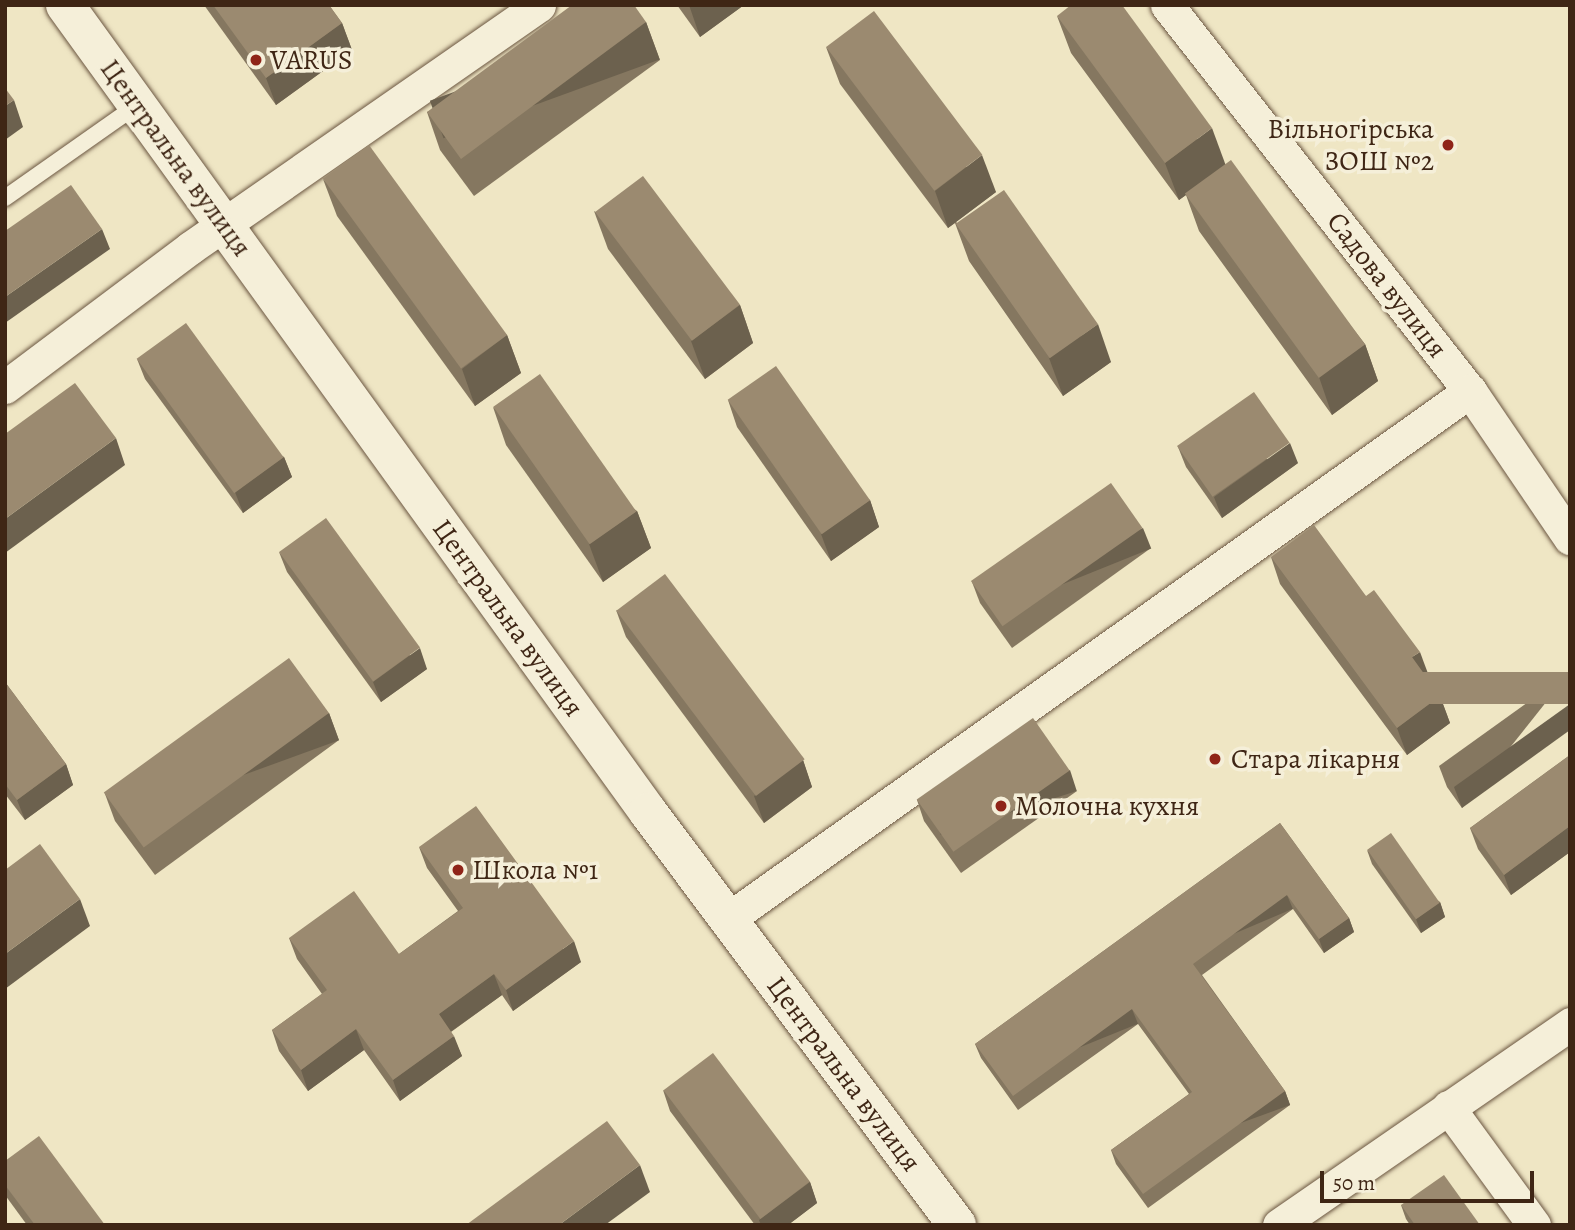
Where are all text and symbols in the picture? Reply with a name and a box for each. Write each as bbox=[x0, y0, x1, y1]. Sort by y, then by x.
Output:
place label: VARUS bbox=[270, 43, 353, 77]
marker: VARUS bbox=[248, 52, 264, 68]
street label: Центральна вулиця bbox=[93, 53, 259, 263]
place label: Вільногірська ЗОШ №2 bbox=[1268, 112, 1434, 178]
marker: Вільногірська ЗОШ №2 bbox=[1440, 137, 1456, 153]
street label: Садова вулиця bbox=[1320, 206, 1454, 364]
street label: Центральна вулиця bbox=[425, 513, 591, 723]
place label: Стара лікарня bbox=[1231, 742, 1400, 776]
marker: Стара лікарня bbox=[1205, 749, 1225, 769]
place label: Молочна кухня bbox=[1015, 789, 1199, 823]
marker: Молочна кухня bbox=[993, 798, 1009, 814]
place label: Школа №1 bbox=[472, 853, 598, 887]
marker: Школа №1 bbox=[450, 862, 466, 878]
street label: Центральна вулиця bbox=[760, 970, 928, 1178]
scale bar bbox=[1323, 1156, 1536, 1200]
text: 50 m bbox=[1333, 1169, 1375, 1197]

